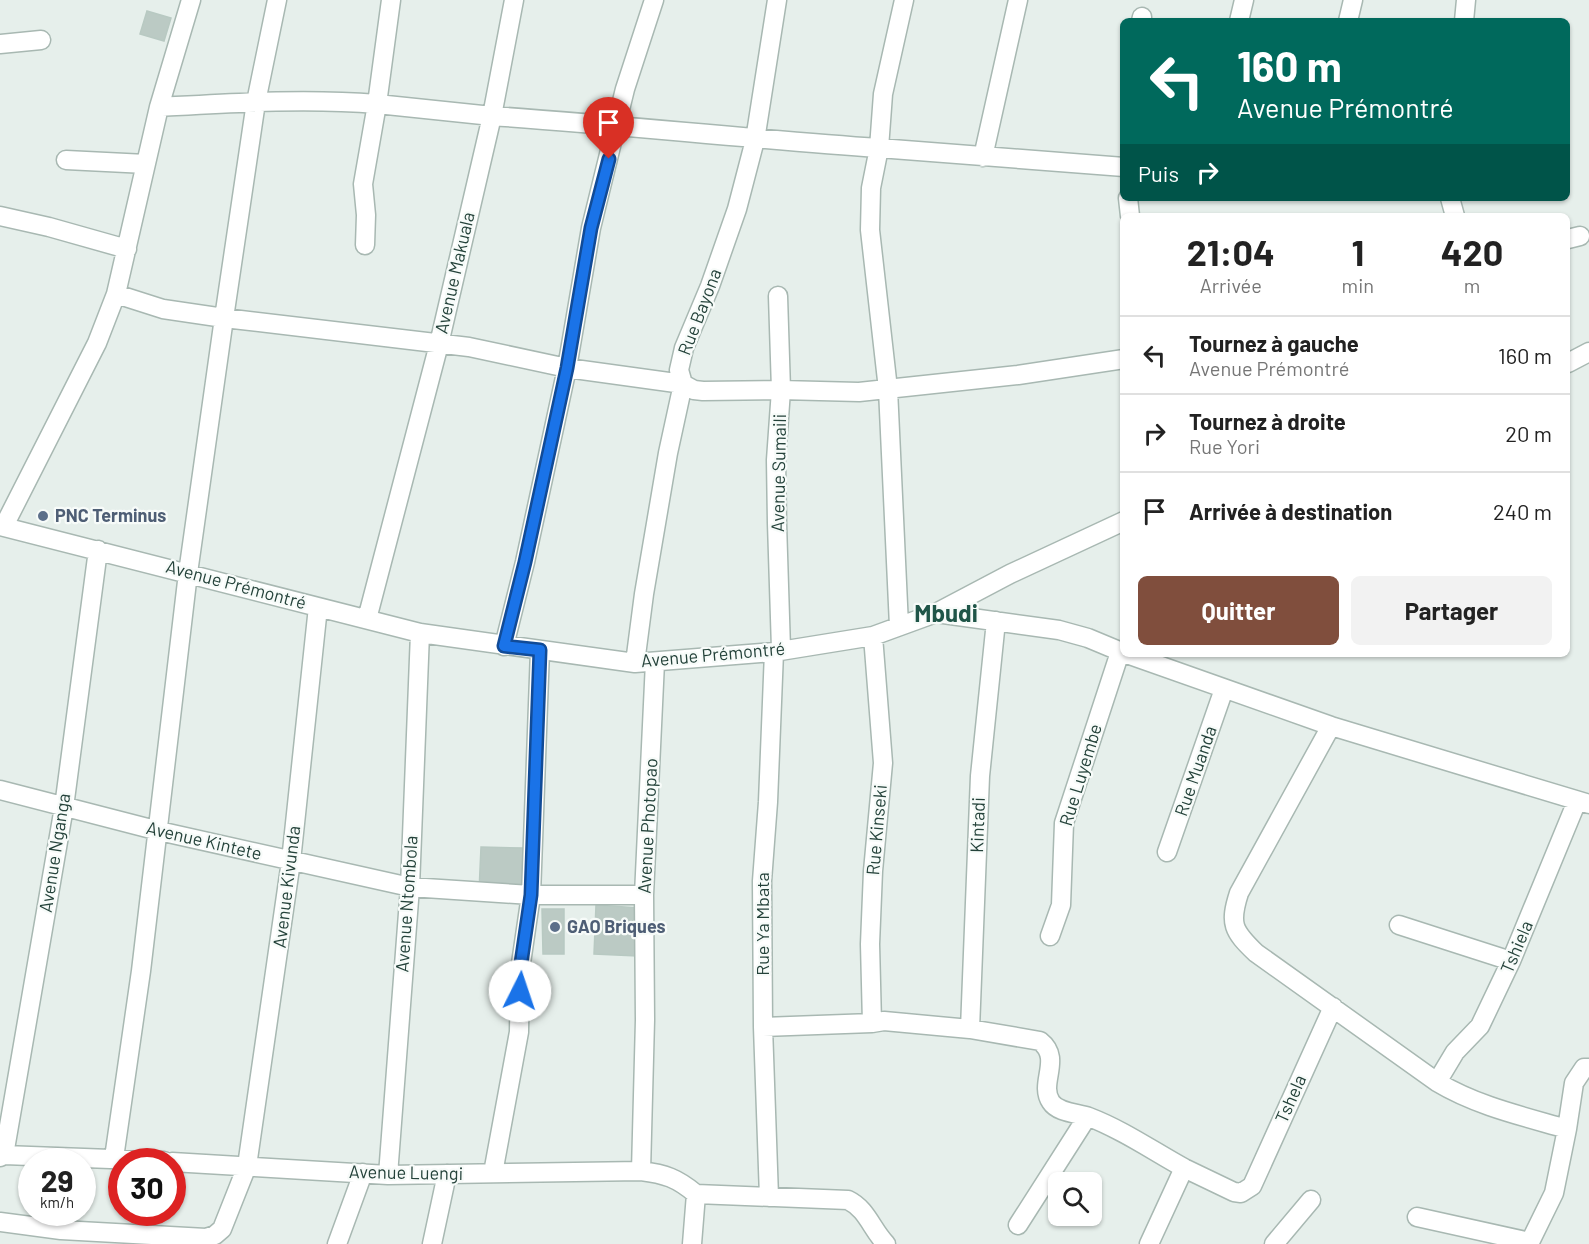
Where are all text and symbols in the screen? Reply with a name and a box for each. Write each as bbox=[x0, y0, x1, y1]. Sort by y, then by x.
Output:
text: 160 m bbox=[1237, 40, 1342, 90]
icon: left bbox=[1138, 42, 1216, 120]
text: Avenue Prémontré bbox=[1237, 91, 1454, 123]
pin bbox=[583, 97, 634, 159]
icon: arrive bbox=[592, 106, 625, 139]
icon: right bbox=[1191, 156, 1224, 189]
text: Puis bbox=[1138, 160, 1179, 186]
street label: Avenue Makuala bbox=[429, 210, 479, 336]
text: 21:04 bbox=[1187, 230, 1275, 273]
text: 1 bbox=[1351, 230, 1364, 273]
text: 420 bbox=[1441, 230, 1503, 273]
street label: Rue Bayona bbox=[673, 265, 726, 358]
text: Arrivée bbox=[1200, 273, 1262, 297]
text: min bbox=[1342, 273, 1374, 297]
text: m bbox=[1464, 273, 1480, 297]
text: Tournez à gauche bbox=[1189, 330, 1359, 356]
icon: left bbox=[1138, 339, 1171, 372]
text: 160 m bbox=[1498, 342, 1552, 368]
text: Avenue Prémontré bbox=[1189, 356, 1349, 380]
text: Tournez à droite bbox=[1189, 408, 1346, 434]
street label: Avenue Sumaili bbox=[766, 414, 790, 532]
icon: right bbox=[1138, 417, 1171, 450]
text: 20 m bbox=[1505, 420, 1552, 446]
text: Rue Yori bbox=[1189, 434, 1260, 458]
icon: arrive bbox=[1138, 495, 1171, 528]
text: Arrivée à destination bbox=[1189, 498, 1392, 524]
text: 240 m bbox=[1493, 498, 1552, 524]
place label: PNC Terminus bbox=[55, 504, 166, 526]
marker: PNC Terminus bbox=[36, 509, 50, 523]
street label: Avenue Prémontré bbox=[164, 555, 309, 613]
button: Quitter bbox=[1138, 576, 1339, 645]
button: Partager bbox=[1351, 576, 1552, 645]
district label: Mbudi bbox=[914, 598, 978, 627]
street label: Avenue Prémontré bbox=[640, 637, 786, 671]
street label: Rue Luyembe bbox=[1054, 721, 1106, 828]
street label: Rue Muanda bbox=[1169, 723, 1221, 819]
street label: Avenue Photopao bbox=[632, 758, 662, 894]
street label: Rue Kinseki bbox=[861, 784, 891, 876]
street label: Avenue Nganga bbox=[34, 792, 74, 914]
street label: Kintadi bbox=[965, 797, 989, 853]
street label: Avenue Kintete bbox=[144, 816, 264, 864]
street label: Avenue Kivunda bbox=[268, 824, 304, 949]
street label: Avenue Ntombola bbox=[390, 835, 422, 973]
street label: Rue Ya Mbata bbox=[751, 872, 773, 976]
place label: GAO Briques bbox=[567, 915, 666, 937]
street label: Tshiela bbox=[1495, 917, 1537, 976]
marker: GAO Briques bbox=[548, 920, 562, 934]
position arrow bbox=[488, 959, 552, 1023]
street label: Tshela bbox=[1270, 1071, 1310, 1126]
speed limit sign: 30 bbox=[108, 1148, 186, 1226]
street label: Avenue Luengi bbox=[349, 1160, 463, 1184]
text: 29 bbox=[41, 1162, 73, 1198]
map controls bbox=[1048, 1172, 1102, 1226]
button: search bbox=[1048, 1172, 1102, 1226]
text: km/h bbox=[40, 1193, 74, 1211]

